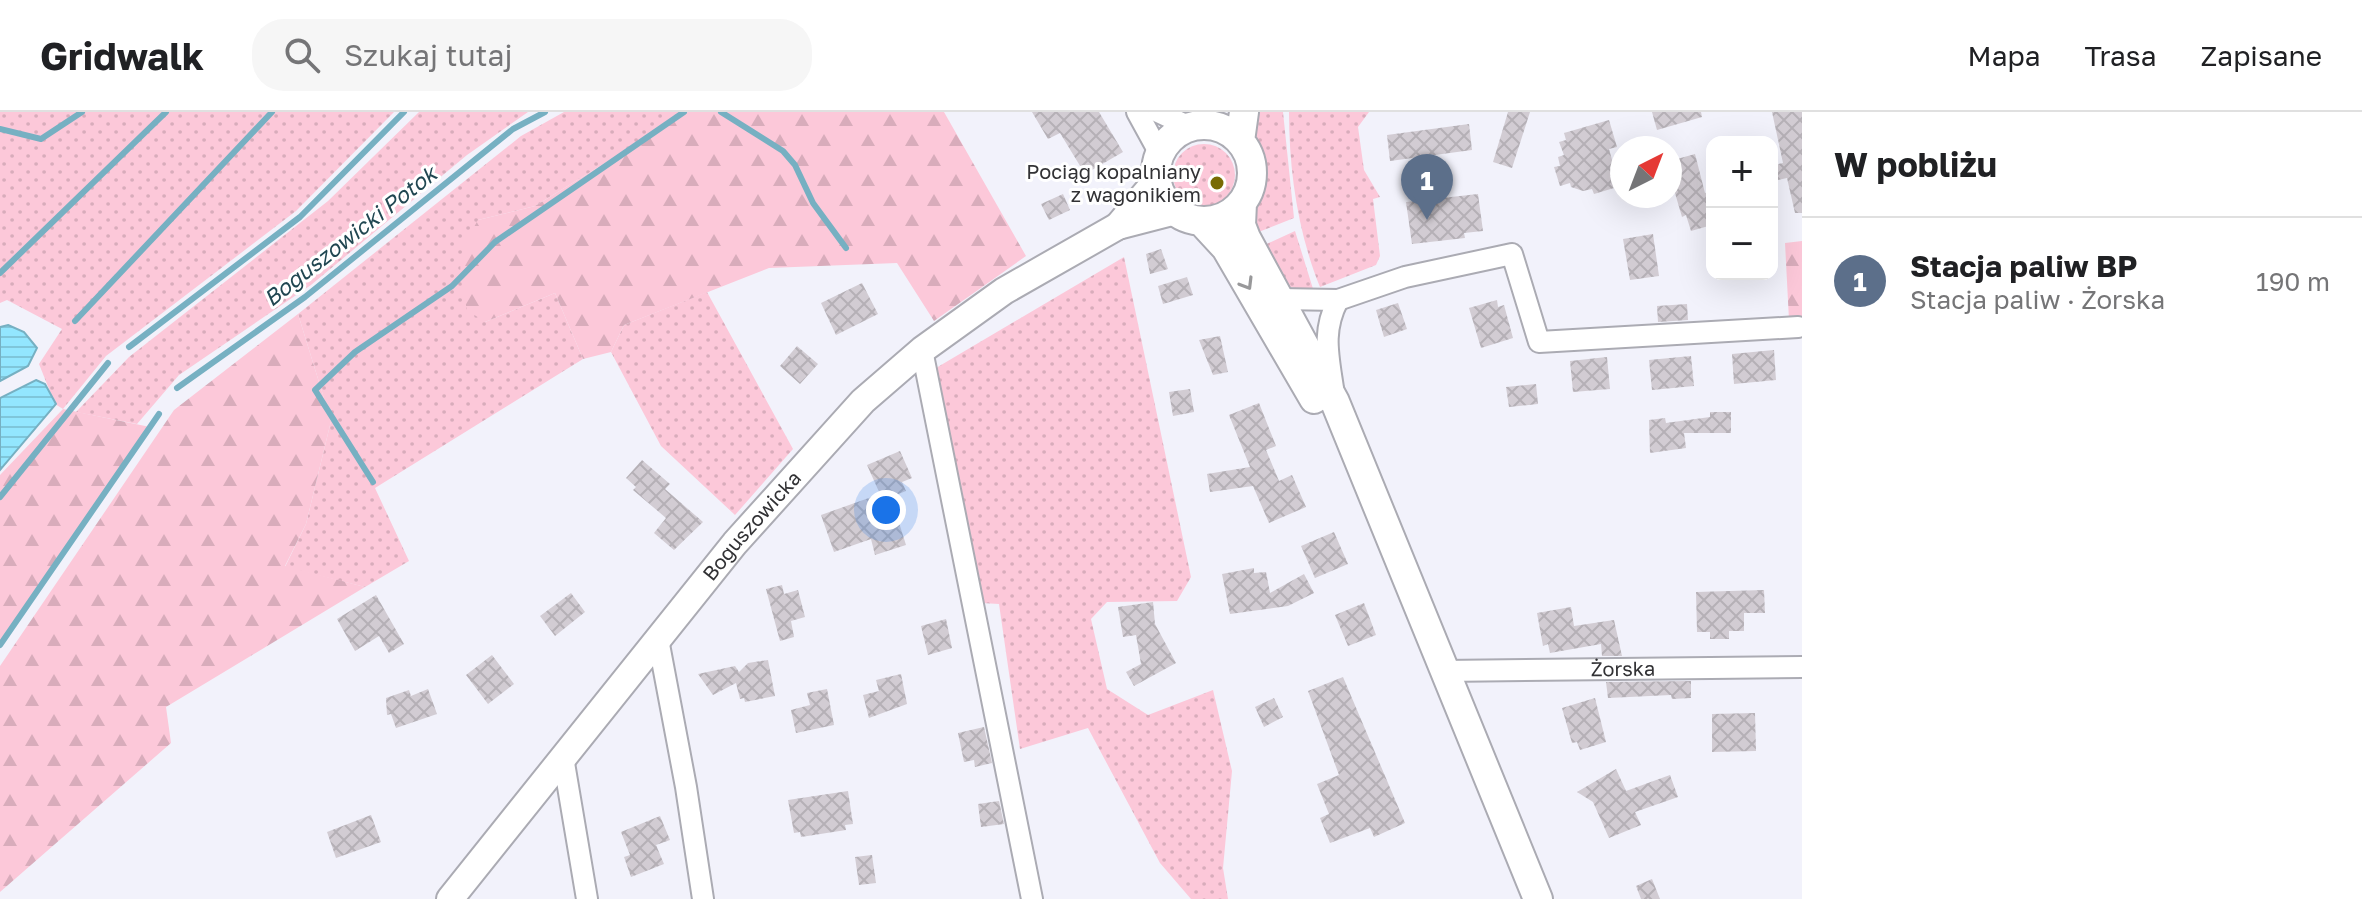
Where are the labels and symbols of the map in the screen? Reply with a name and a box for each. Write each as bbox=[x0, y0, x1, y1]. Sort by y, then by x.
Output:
north arrow bbox=[1610, 136, 1682, 208]
pin: 1 bbox=[1401, 154, 1453, 220]
water label: Boguszowicki Potok bbox=[258, 158, 444, 312]
place label: Pociąg kopalniany z wagonikiem bbox=[1026, 159, 1201, 206]
marker: Pociąg kopalniany z wagonikiem bbox=[1208, 174, 1226, 192]
one-way arrow bbox=[1237, 275, 1252, 290]
street label: Boguszowicka bbox=[697, 465, 805, 585]
your location bbox=[866, 490, 906, 530]
street label: Żorska bbox=[1591, 656, 1655, 680]

